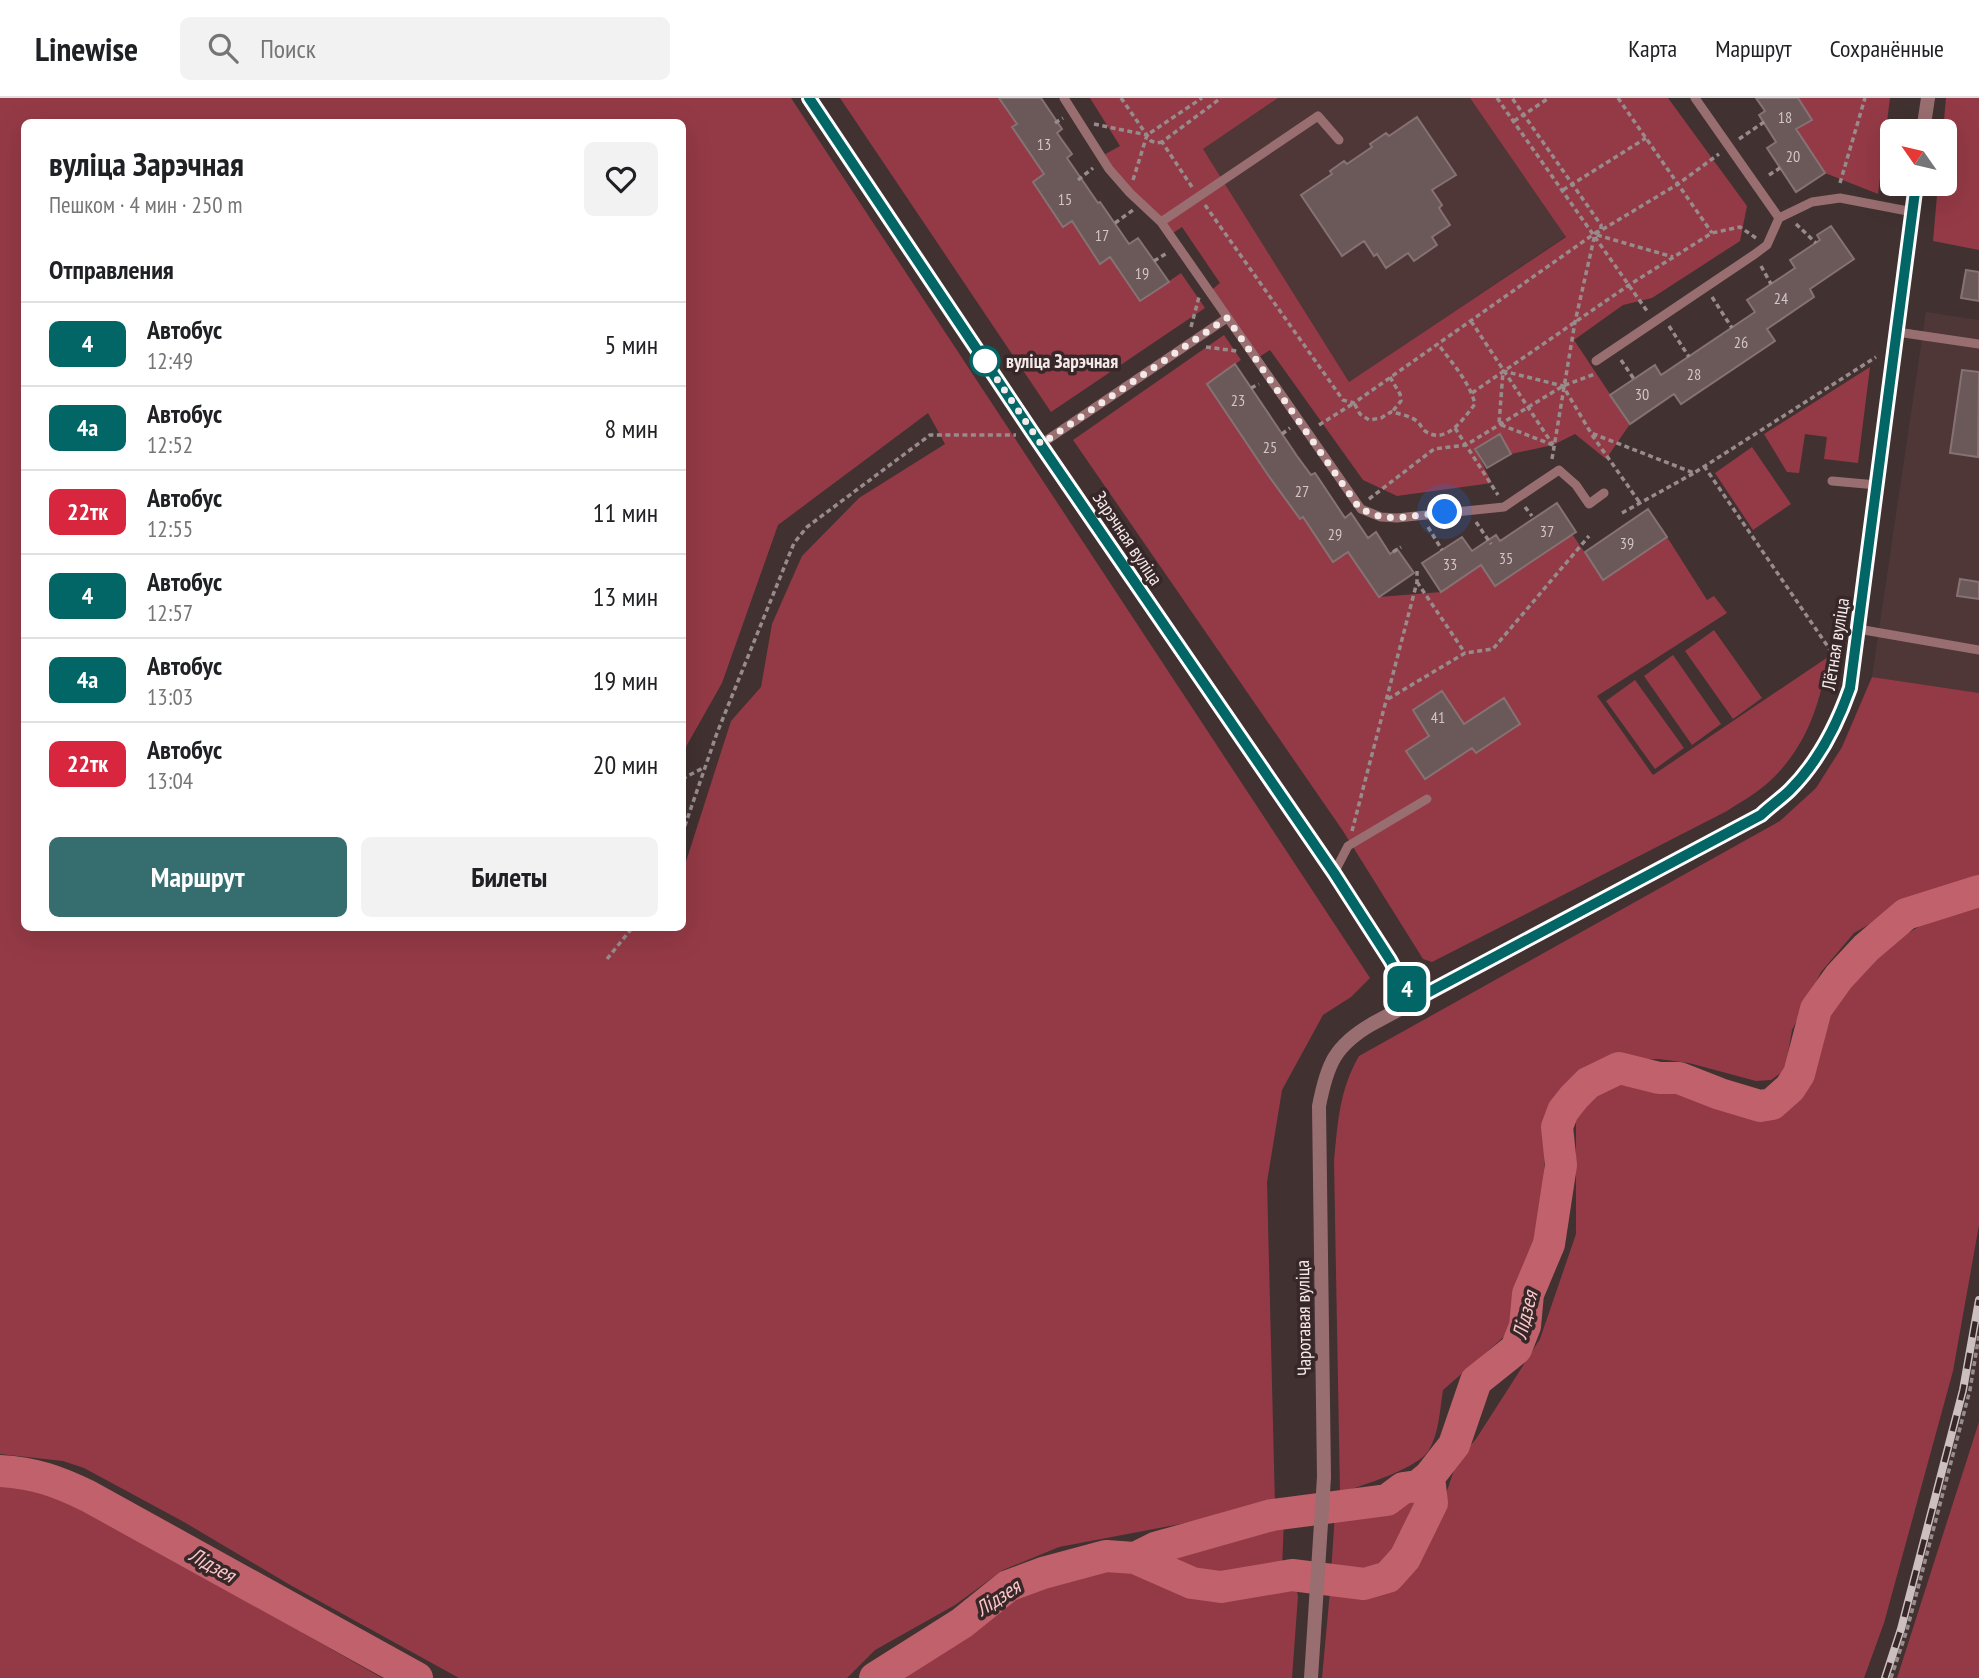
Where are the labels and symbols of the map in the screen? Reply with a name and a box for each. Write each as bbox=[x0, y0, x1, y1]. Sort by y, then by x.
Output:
house number: 18 bbox=[1778, 107, 1792, 127]
north arrow bbox=[1880, 119, 1956, 196]
house number: 13 bbox=[1037, 134, 1051, 154]
house number: 20 bbox=[1786, 146, 1800, 166]
house number: 15 bbox=[1058, 189, 1072, 209]
house number: 17 bbox=[1095, 225, 1109, 245]
house number: 19 bbox=[1135, 263, 1149, 283]
house number: 24 bbox=[1774, 288, 1788, 308]
house number: 26 bbox=[1734, 332, 1748, 352]
marker: вуліца Зарэчная bbox=[970, 346, 1000, 376]
place label: вуліца Зарэчная bbox=[1006, 349, 1118, 373]
house number: 28 bbox=[1687, 364, 1701, 384]
house number: 30 bbox=[1635, 384, 1649, 404]
house number: 23 bbox=[1231, 390, 1245, 410]
house number: 25 bbox=[1263, 437, 1277, 457]
house number: 27 bbox=[1295, 481, 1309, 501]
street label: Зарэчная вуліца bbox=[1088, 486, 1168, 590]
your location bbox=[1427, 494, 1462, 529]
house number: 37 bbox=[1540, 521, 1554, 541]
house number: 29 bbox=[1328, 524, 1342, 544]
house number: 39 bbox=[1620, 533, 1634, 553]
house number: 35 bbox=[1499, 548, 1513, 568]
house number: 33 bbox=[1443, 554, 1457, 574]
street label: Лётная вуліца bbox=[1816, 596, 1854, 693]
house number: 41 bbox=[1431, 707, 1445, 727]
line badge: 4 bbox=[1384, 966, 1430, 1012]
street label: Чаротавая вуліца bbox=[1290, 1260, 1316, 1376]
water label: Лідзея bbox=[1505, 1286, 1544, 1343]
water label: Лідзея bbox=[184, 1541, 242, 1589]
water label: Лідзея bbox=[969, 1572, 1027, 1623]

